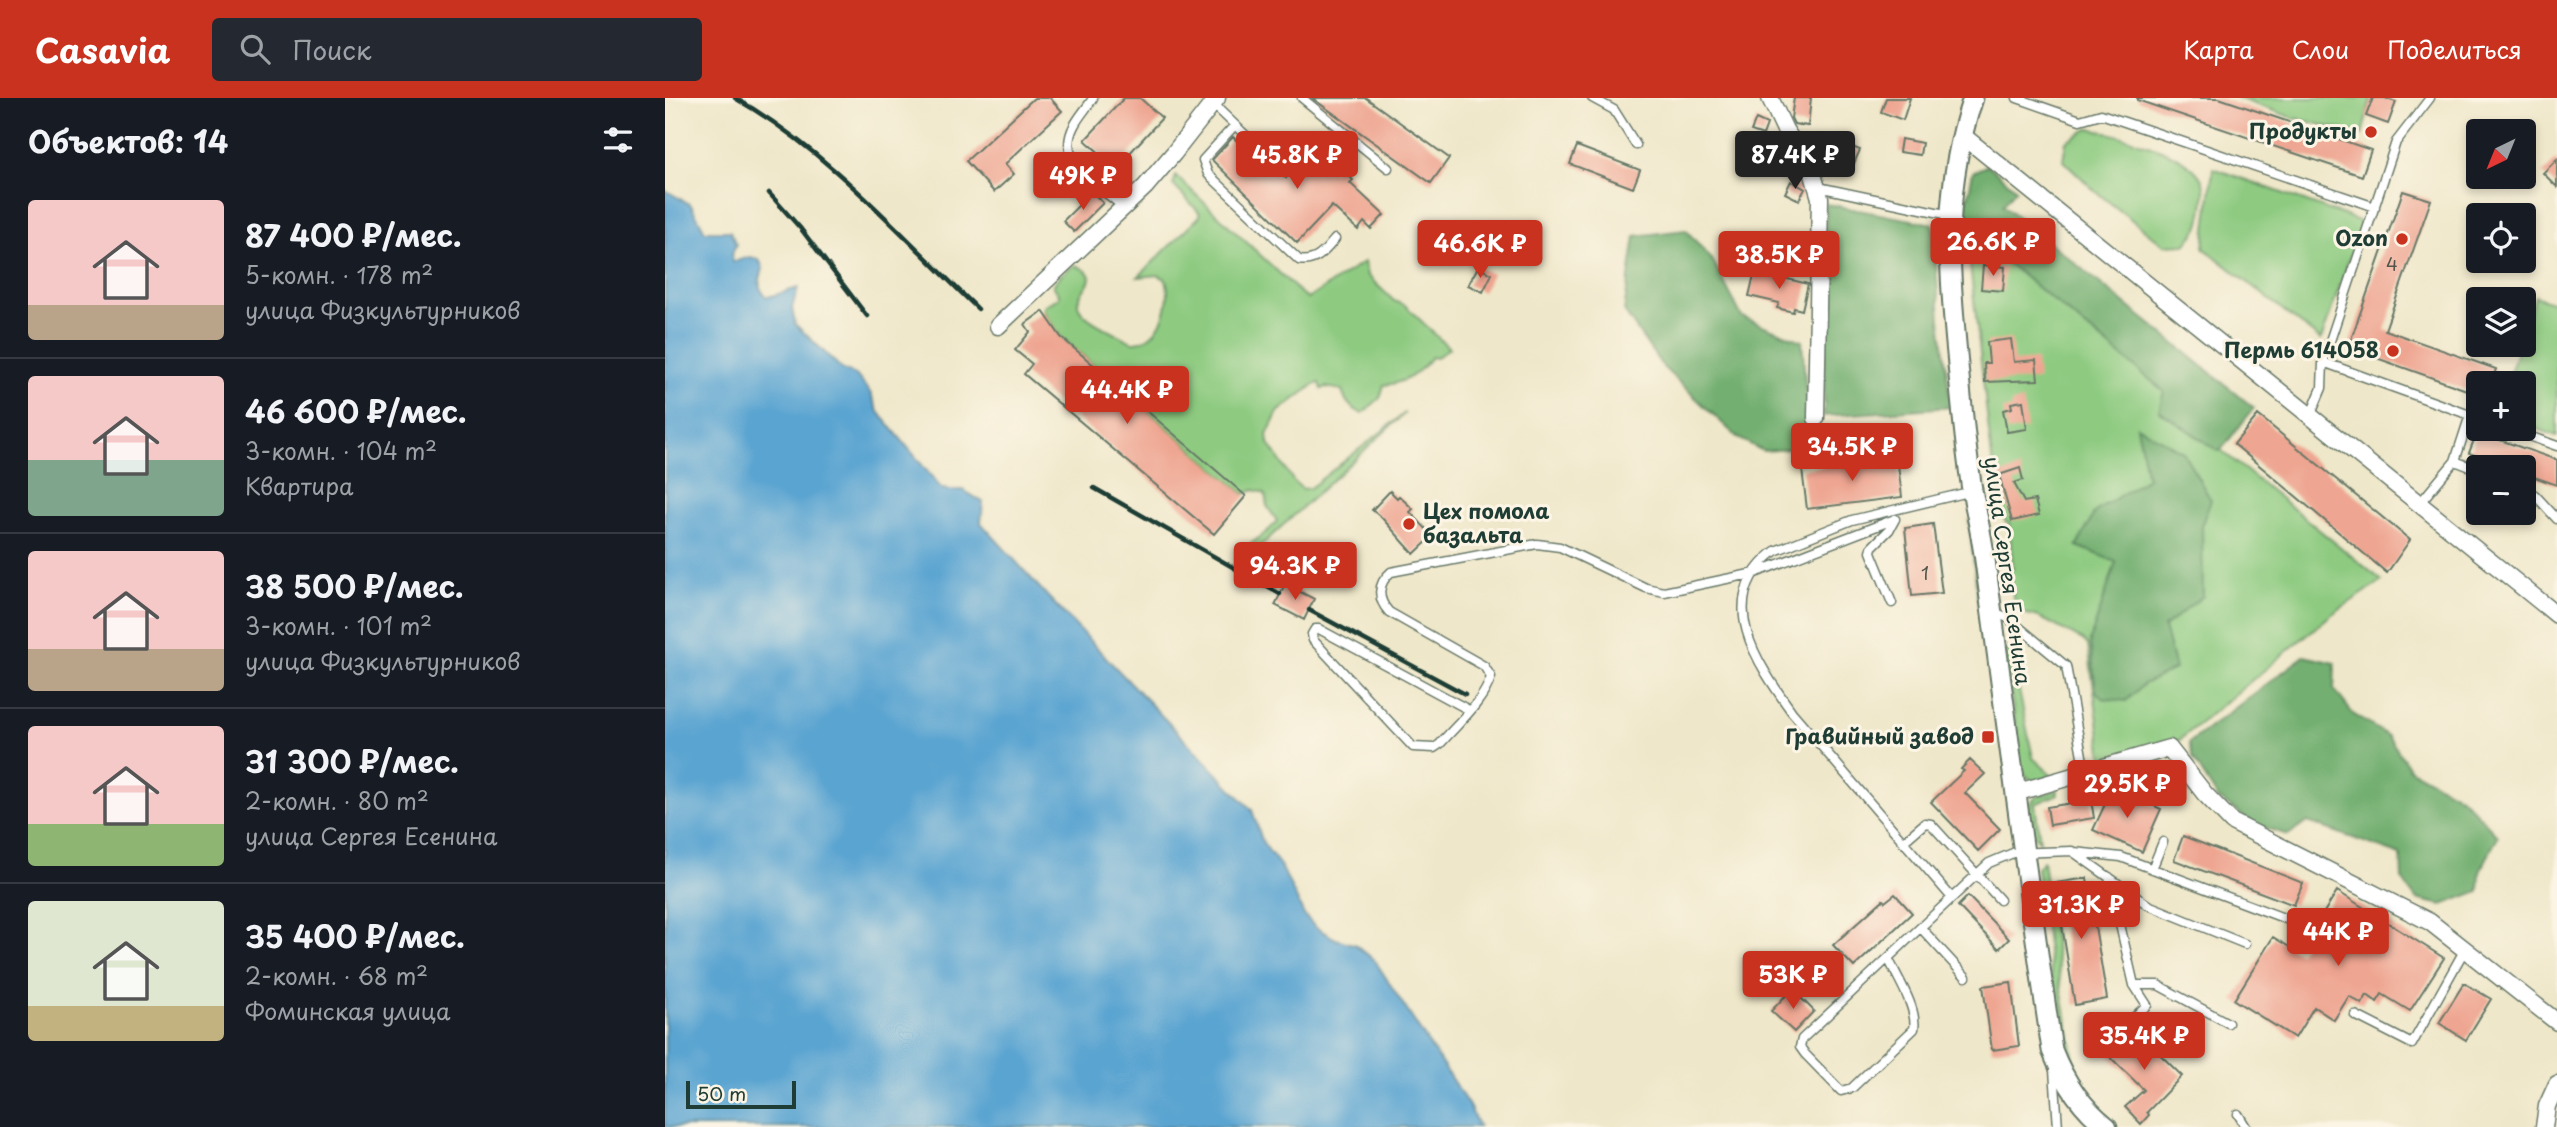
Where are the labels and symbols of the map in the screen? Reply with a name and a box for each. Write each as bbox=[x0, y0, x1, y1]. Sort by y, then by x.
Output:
place label: Продукты bbox=[2249, 114, 2357, 146]
north arrow bbox=[2466, 119, 2536, 189]
marker: Продукты bbox=[2363, 124, 2379, 140]
pin: 45.8K ₽ bbox=[1232, 132, 1362, 191]
pin: 87.4K ₽ bbox=[1730, 132, 1860, 191]
pin: 49K ₽ bbox=[1034, 152, 1132, 212]
pin: 26.6K ₽ bbox=[1928, 218, 2058, 278]
pin: 46.6K ₽ bbox=[1415, 220, 1545, 280]
place label: Ozon bbox=[2335, 221, 2388, 253]
marker: Ozon bbox=[2394, 231, 2410, 247]
pin: 38.5K ₽ bbox=[1714, 232, 1844, 291]
house number: 4 bbox=[2386, 250, 2398, 277]
place label: Пермь 614058 bbox=[2224, 333, 2379, 365]
marker: Пермь 614058 bbox=[2385, 343, 2401, 359]
pin: 44.4K ₽ bbox=[1062, 366, 1192, 426]
pin: 34.5K ₽ bbox=[1787, 424, 1917, 483]
street label: улица Сергея Есенина bbox=[1977, 454, 2041, 688]
place label: Цех помола базальта bbox=[1423, 494, 1550, 550]
marker: Цех помола базальта bbox=[1401, 516, 1417, 532]
pin: 94.3K ₽ bbox=[1230, 542, 1360, 602]
house number: 1 bbox=[1921, 559, 1929, 586]
place label: Гравийный завод bbox=[1785, 719, 1974, 751]
marker: Гравийный завод bbox=[1980, 729, 1996, 745]
pin: 29.5K ₽ bbox=[2062, 760, 2192, 820]
pin: 31.3K ₽ bbox=[2016, 882, 2146, 941]
pin: 44K ₽ bbox=[2289, 908, 2387, 968]
pin: 53K ₽ bbox=[1744, 951, 1842, 1011]
pin: 35.4K ₽ bbox=[2079, 1012, 2209, 1072]
scale bar bbox=[686, 1078, 796, 1110]

